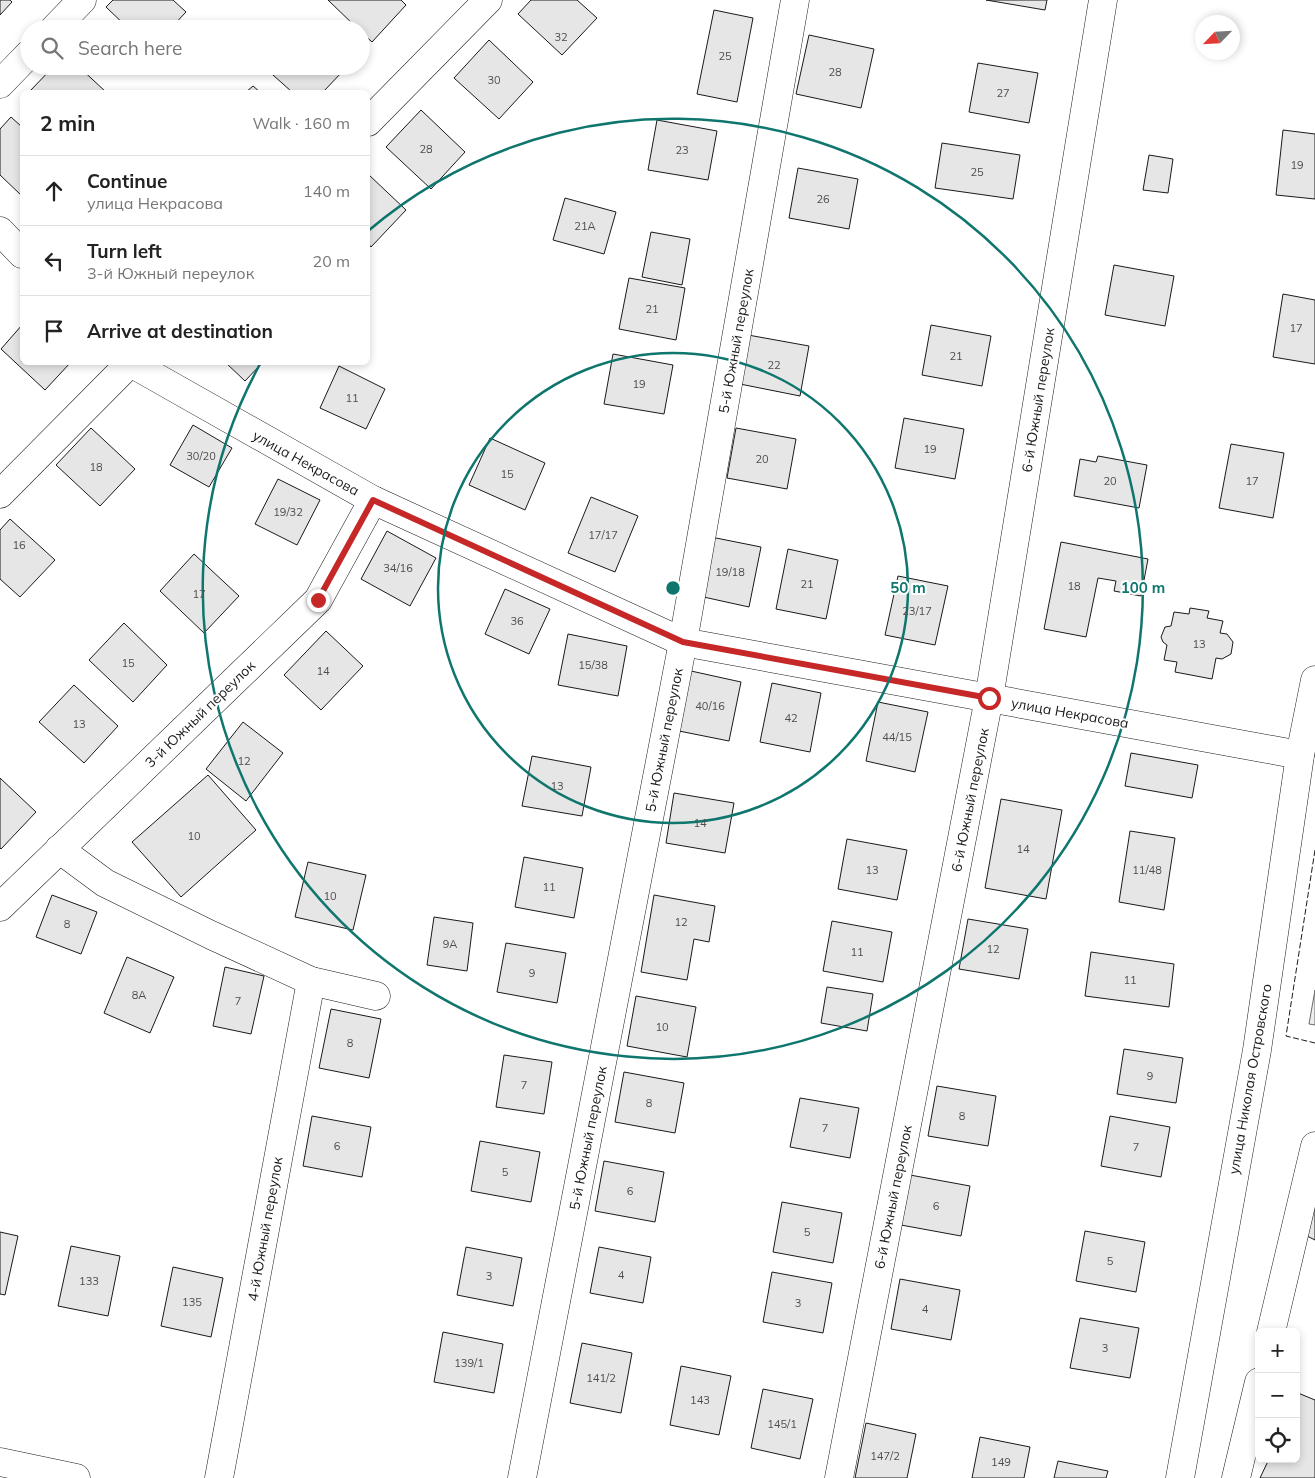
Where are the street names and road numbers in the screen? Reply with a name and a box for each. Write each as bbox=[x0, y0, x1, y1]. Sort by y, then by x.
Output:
street label: 5-й Южный переулок bbox=[714, 267, 758, 415]
street label: 6-й Южный переулок bbox=[1018, 326, 1058, 474]
street label: улица Некрасова bbox=[250, 426, 362, 500]
street label: 3-й Южный переулок bbox=[141, 656, 259, 771]
street label: 5-й Южный переулок bbox=[641, 666, 687, 814]
street label: улица Некрасова bbox=[1010, 694, 1130, 732]
street label: 6-й Южный переулок bbox=[947, 726, 993, 874]
street label: улица Николая Островского bbox=[1224, 982, 1276, 1176]
street label: 5-й Южный переулок bbox=[565, 1064, 611, 1212]
street label: 6-й Южный переулок bbox=[870, 1123, 916, 1271]
street label: 4-й Южный переулок bbox=[243, 1155, 287, 1303]

